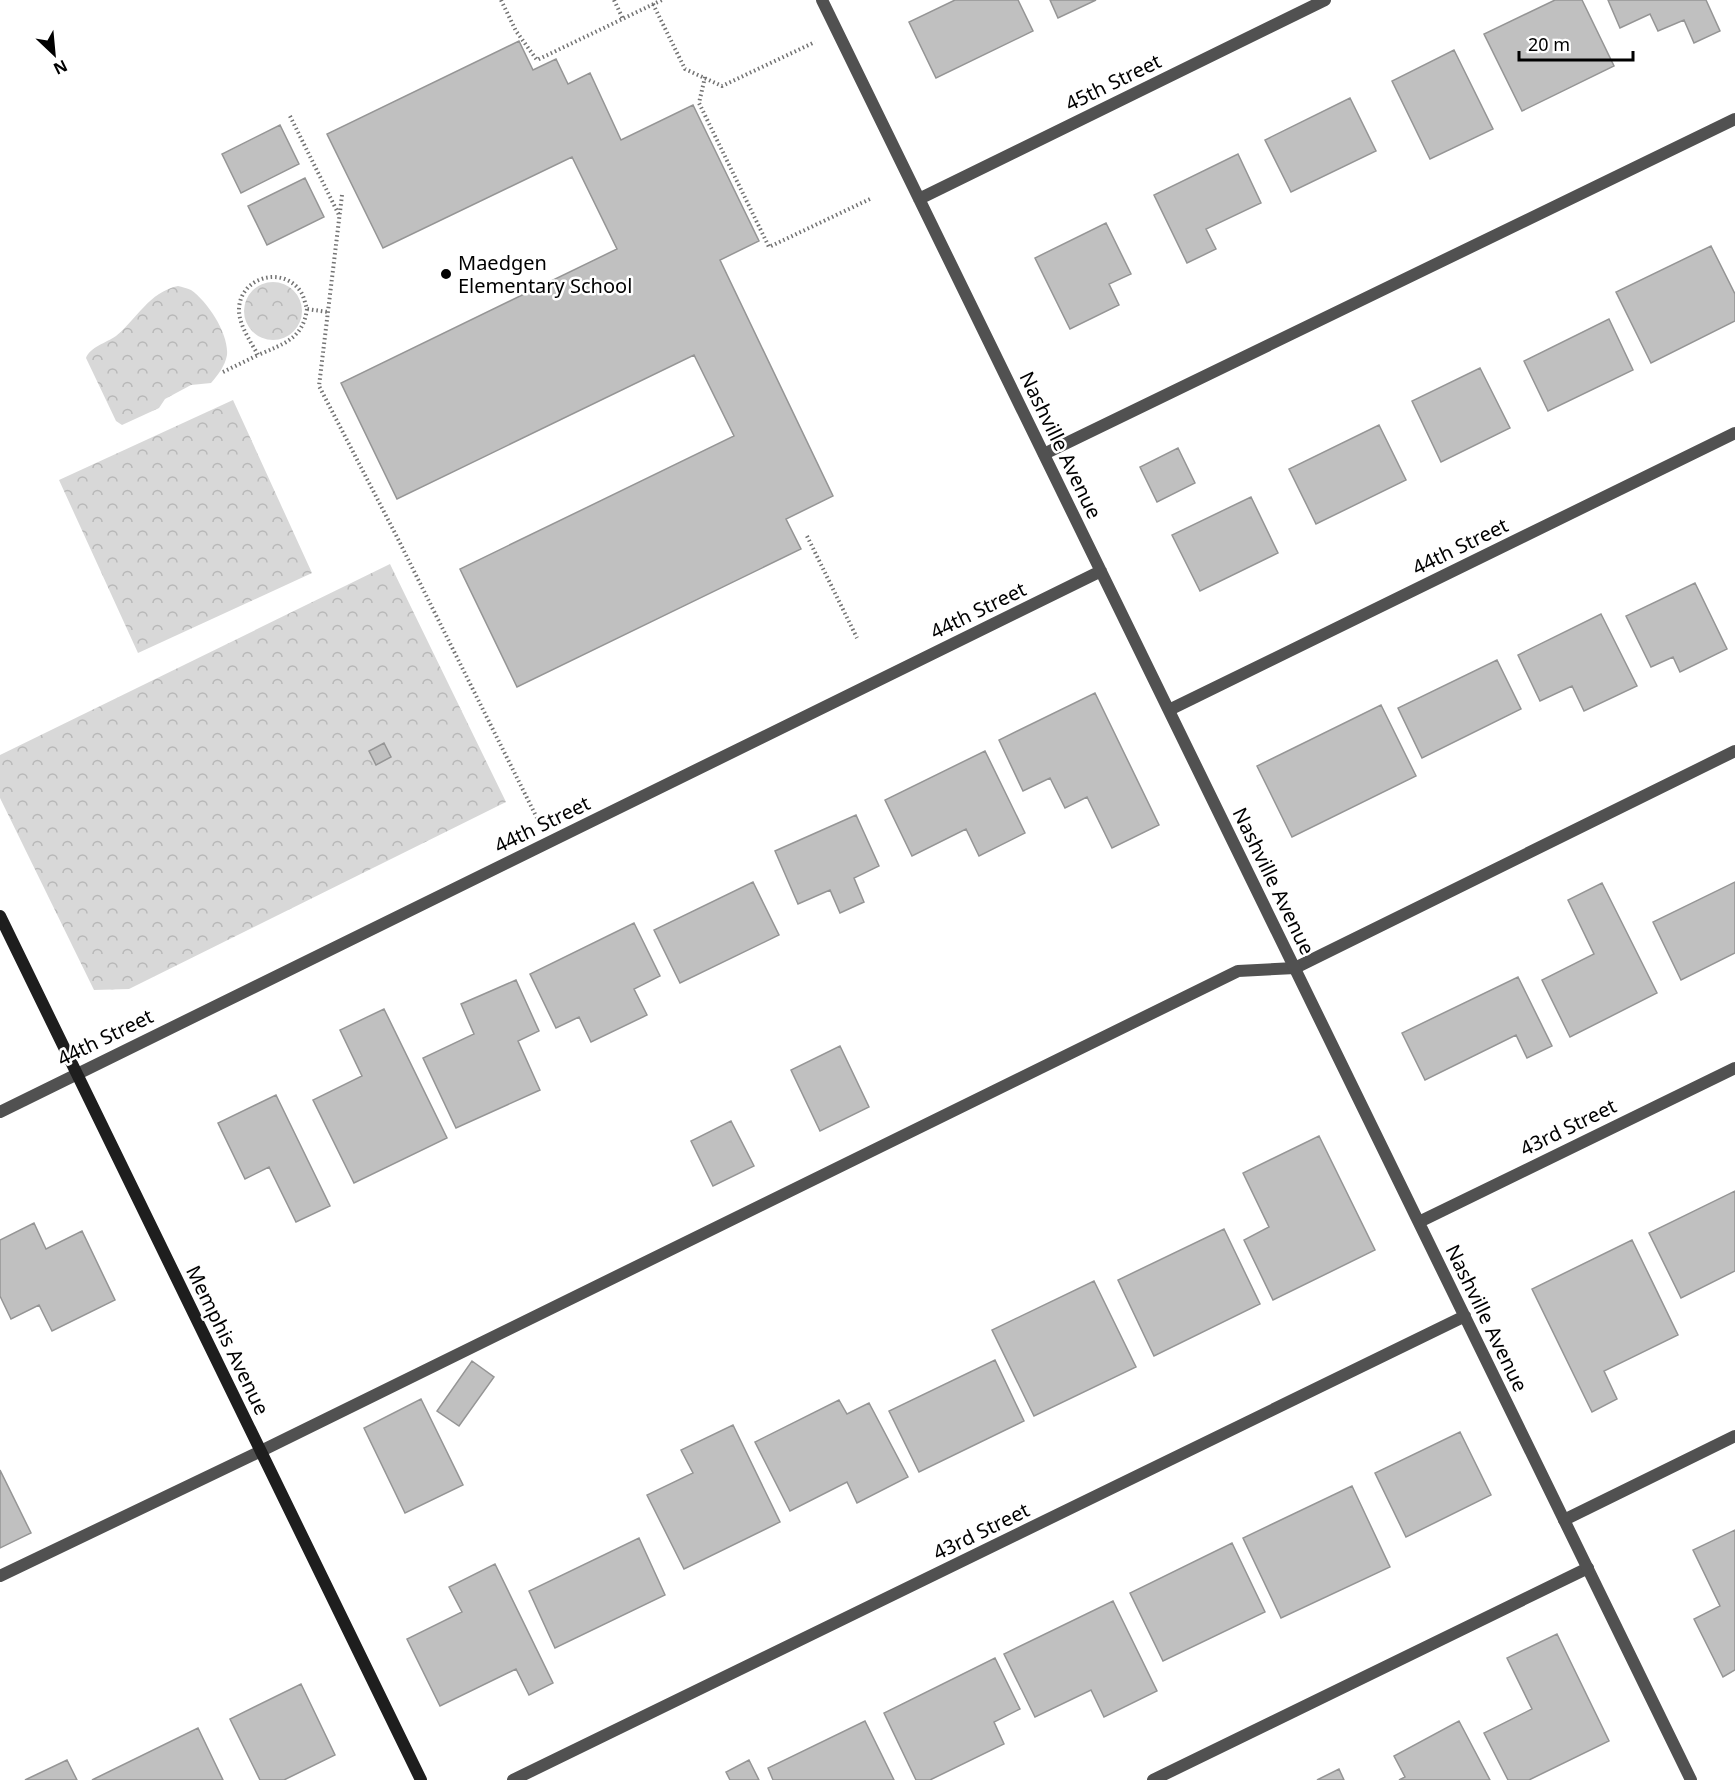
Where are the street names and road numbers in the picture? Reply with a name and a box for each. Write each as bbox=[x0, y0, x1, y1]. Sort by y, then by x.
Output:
street label: 45th Street bbox=[1061, 47, 1165, 117]
street label: Nashville Avenue bbox=[1014, 367, 1108, 523]
street label: 44th Street bbox=[1408, 511, 1512, 581]
street label: 44th Street bbox=[926, 575, 1030, 645]
street label: 44th Street bbox=[490, 789, 594, 859]
street label: Nashville Avenue bbox=[1227, 803, 1321, 959]
street label: 44th Street bbox=[53, 1002, 157, 1072]
street label: 43rd Street bbox=[1515, 1092, 1621, 1162]
street label: Nashville Avenue bbox=[1440, 1240, 1534, 1396]
street label: Memphis Avenue bbox=[180, 1261, 276, 1419]
street label: 43rd Street bbox=[928, 1496, 1034, 1566]

